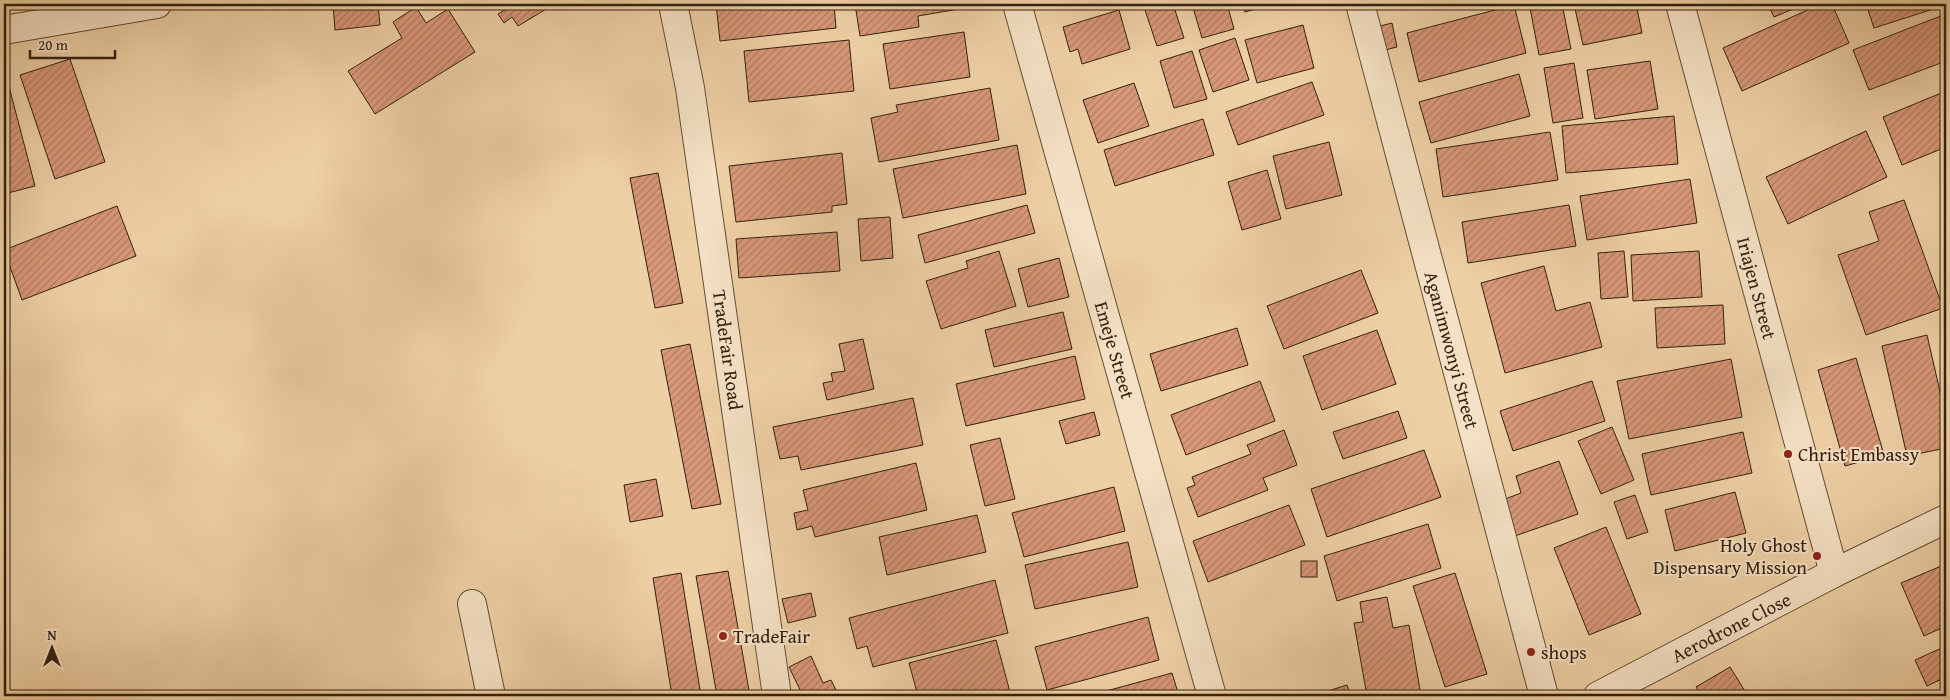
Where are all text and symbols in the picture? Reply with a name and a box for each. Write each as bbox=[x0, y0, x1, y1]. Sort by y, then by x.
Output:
scale bar bbox=[30, 28, 115, 60]
text: 20 m bbox=[38, 34, 69, 55]
street label: Iriajen Street bbox=[1730, 234, 1784, 343]
street label: Aganimwonyi Street bbox=[1418, 268, 1487, 432]
street label: TradeFair Road bbox=[706, 288, 750, 413]
street label: Emeje Street bbox=[1088, 298, 1142, 402]
place label: Christ Embassy bbox=[1798, 440, 1920, 468]
marker: Christ Embassy bbox=[1782, 448, 1794, 460]
place label: Holy Ghost Dispensary Mission bbox=[1653, 531, 1807, 581]
marker: Holy Ghost Dispensary Mission bbox=[1811, 550, 1823, 562]
street label: Aerodrone Close bbox=[1666, 585, 1796, 669]
north arrow bbox=[28, 622, 78, 672]
place label: TradeFair bbox=[733, 622, 810, 650]
text: N bbox=[47, 625, 57, 645]
marker: TradeFair bbox=[717, 630, 729, 642]
place label: shops bbox=[1541, 638, 1587, 666]
marker: shops bbox=[1525, 646, 1537, 658]

